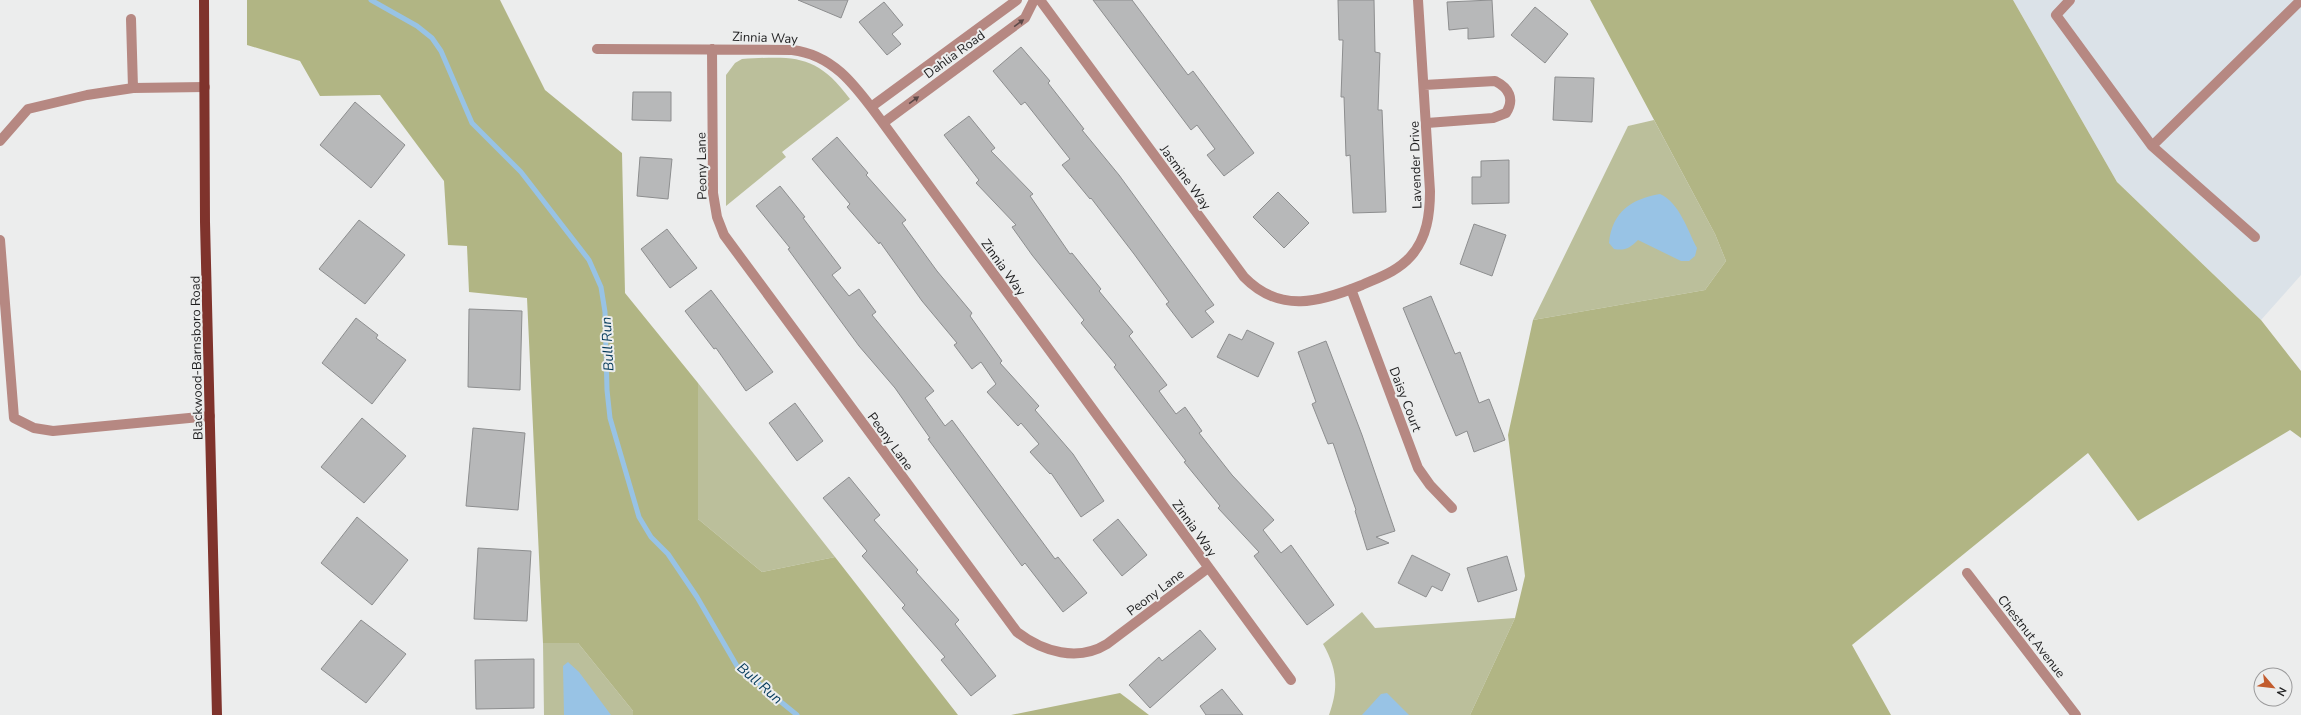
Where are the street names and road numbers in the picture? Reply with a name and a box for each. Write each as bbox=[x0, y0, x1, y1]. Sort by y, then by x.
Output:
street label: Dahlia Road bbox=[920, 27, 989, 83]
street label: Zinnia Way bbox=[732, 28, 798, 48]
street label: Lavender Drive bbox=[1405, 121, 1427, 209]
street label: Peony Lane bbox=[692, 132, 712, 200]
street label: Jasmine Way bbox=[1155, 141, 1215, 214]
street label: Zinnia Way bbox=[977, 236, 1030, 300]
street label: Blackwood-Barnsboro Road bbox=[187, 276, 207, 440]
street label: Daisy Court bbox=[1384, 364, 1426, 435]
street label: Peony Lane bbox=[863, 409, 917, 474]
street label: Zinnia Way bbox=[1168, 497, 1221, 561]
street label: Peony Lane bbox=[1123, 565, 1188, 620]
street label: Chestnut Avenue bbox=[1993, 591, 2069, 682]

